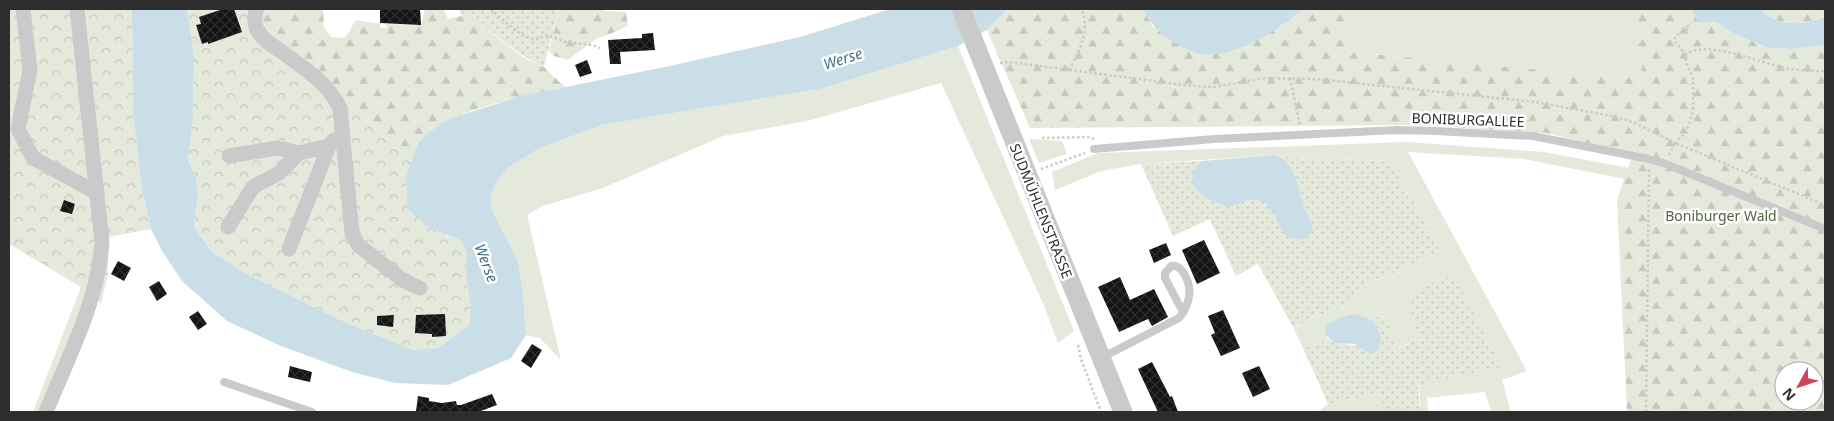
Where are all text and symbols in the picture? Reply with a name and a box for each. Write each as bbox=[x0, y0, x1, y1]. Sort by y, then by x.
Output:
water label: Werse bbox=[821, 42, 865, 74]
street label: BONIBURGALLEE bbox=[1411, 108, 1525, 131]
street label: SUDMÜHLENSTRASSE bbox=[1006, 141, 1077, 281]
park label: Boniburger Wald bbox=[1665, 206, 1777, 225]
water label: Werse bbox=[470, 240, 504, 285]
north arrow bbox=[1774, 361, 1824, 411]
text: N bbox=[1778, 384, 1800, 405]

